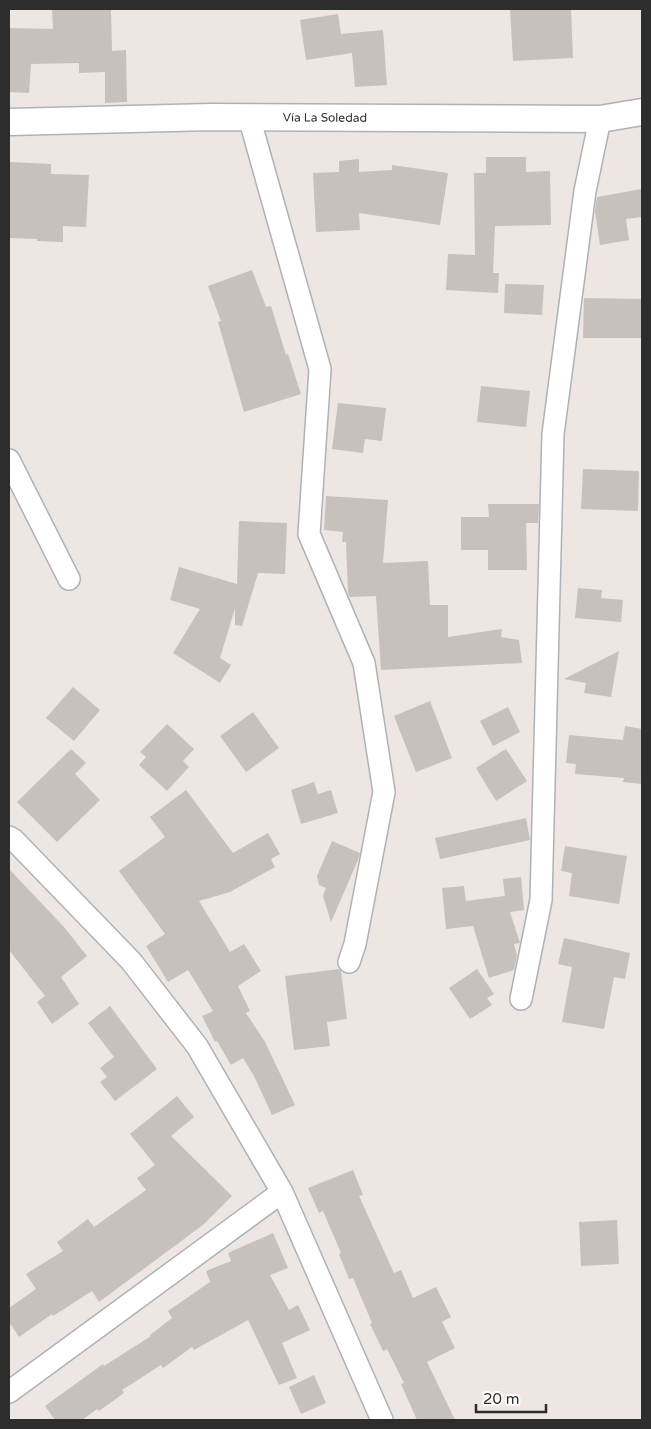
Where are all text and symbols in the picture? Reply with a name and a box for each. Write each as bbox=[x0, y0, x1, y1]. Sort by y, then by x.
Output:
street label: Vía La Soledad bbox=[283, 110, 367, 125]
scale bar bbox=[476, 1382, 546, 1414]
text: 20 m bbox=[483, 1390, 520, 1408]

